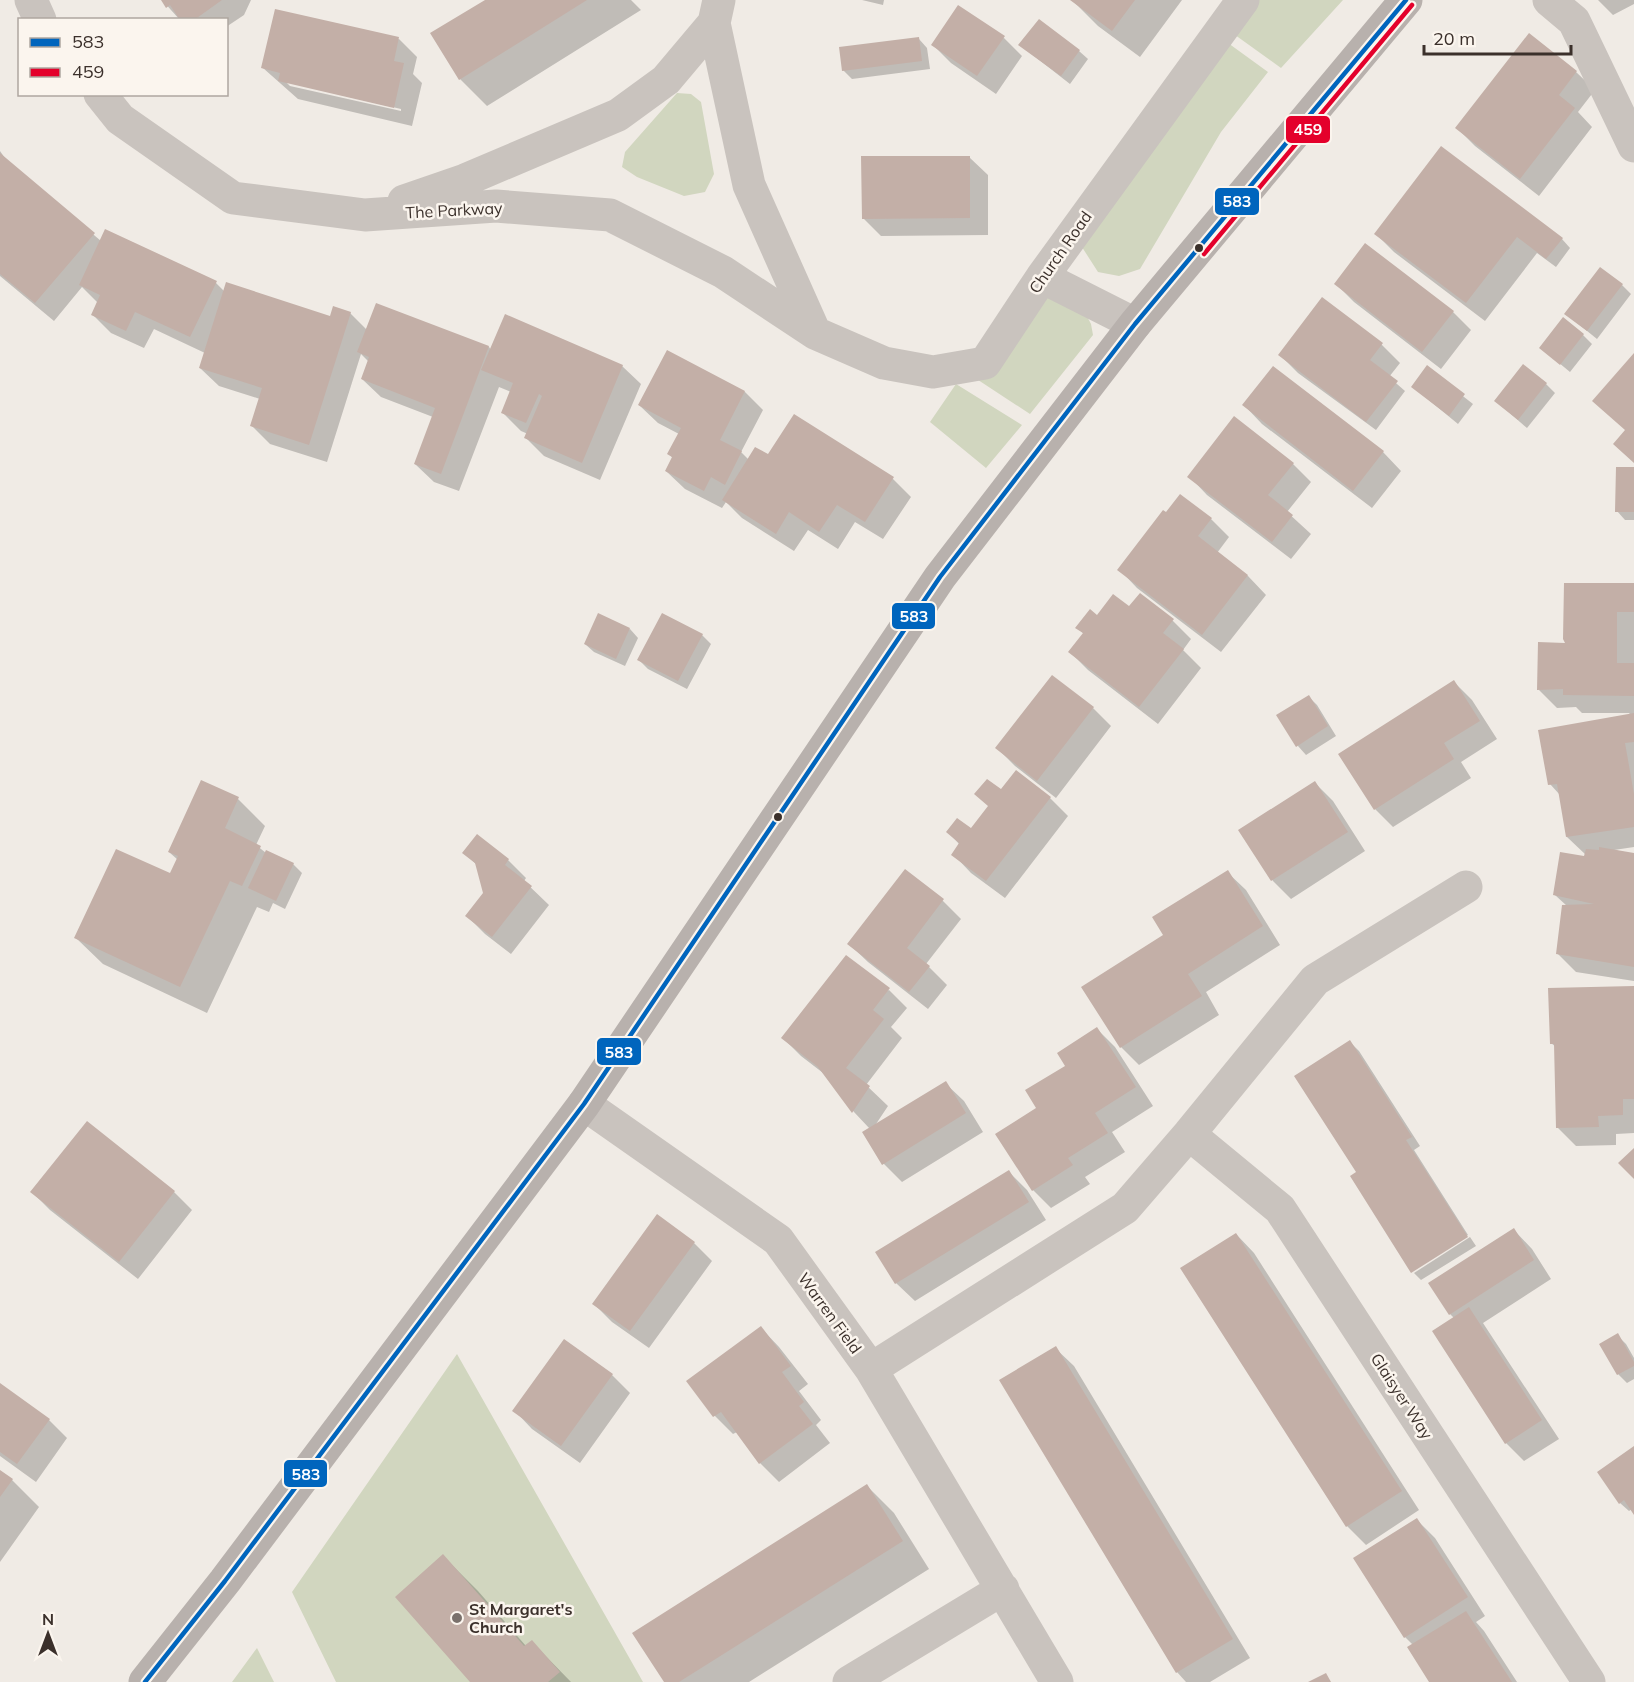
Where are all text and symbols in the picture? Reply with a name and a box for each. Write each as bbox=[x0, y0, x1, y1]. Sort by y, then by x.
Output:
legend bbox=[18, 18, 228, 96]
scale bar bbox=[1424, 18, 1571, 56]
text: 20 m bbox=[1433, 27, 1475, 50]
text: 583 bbox=[72, 30, 104, 53]
text: 459 bbox=[72, 60, 104, 83]
line badge: 459 bbox=[1285, 115, 1331, 144]
text: 459 bbox=[1294, 119, 1322, 139]
line badge: 583 bbox=[1214, 187, 1260, 216]
text: 583 bbox=[1223, 191, 1251, 211]
street label: The Parkway bbox=[405, 197, 504, 223]
street label: Church Road bbox=[1024, 207, 1096, 297]
unlabelled marker bbox=[1193, 242, 1205, 254]
line badge: 583 bbox=[891, 602, 936, 630]
text: 583 bbox=[900, 606, 928, 626]
unlabelled marker bbox=[772, 811, 784, 823]
line badge: 583 bbox=[596, 1037, 642, 1066]
text: 583 bbox=[605, 1042, 633, 1062]
street label: Warren Field bbox=[794, 1269, 866, 1357]
street label: Glaisyer Way bbox=[1367, 1349, 1438, 1443]
line badge: 583 bbox=[283, 1459, 328, 1488]
text: 583 bbox=[292, 1464, 320, 1484]
place label: St Margaret's Church bbox=[469, 1599, 572, 1637]
north arrow bbox=[18, 1604, 78, 1664]
text: N bbox=[42, 1609, 54, 1629]
marker: St Margaret's Church bbox=[450, 1611, 464, 1625]

